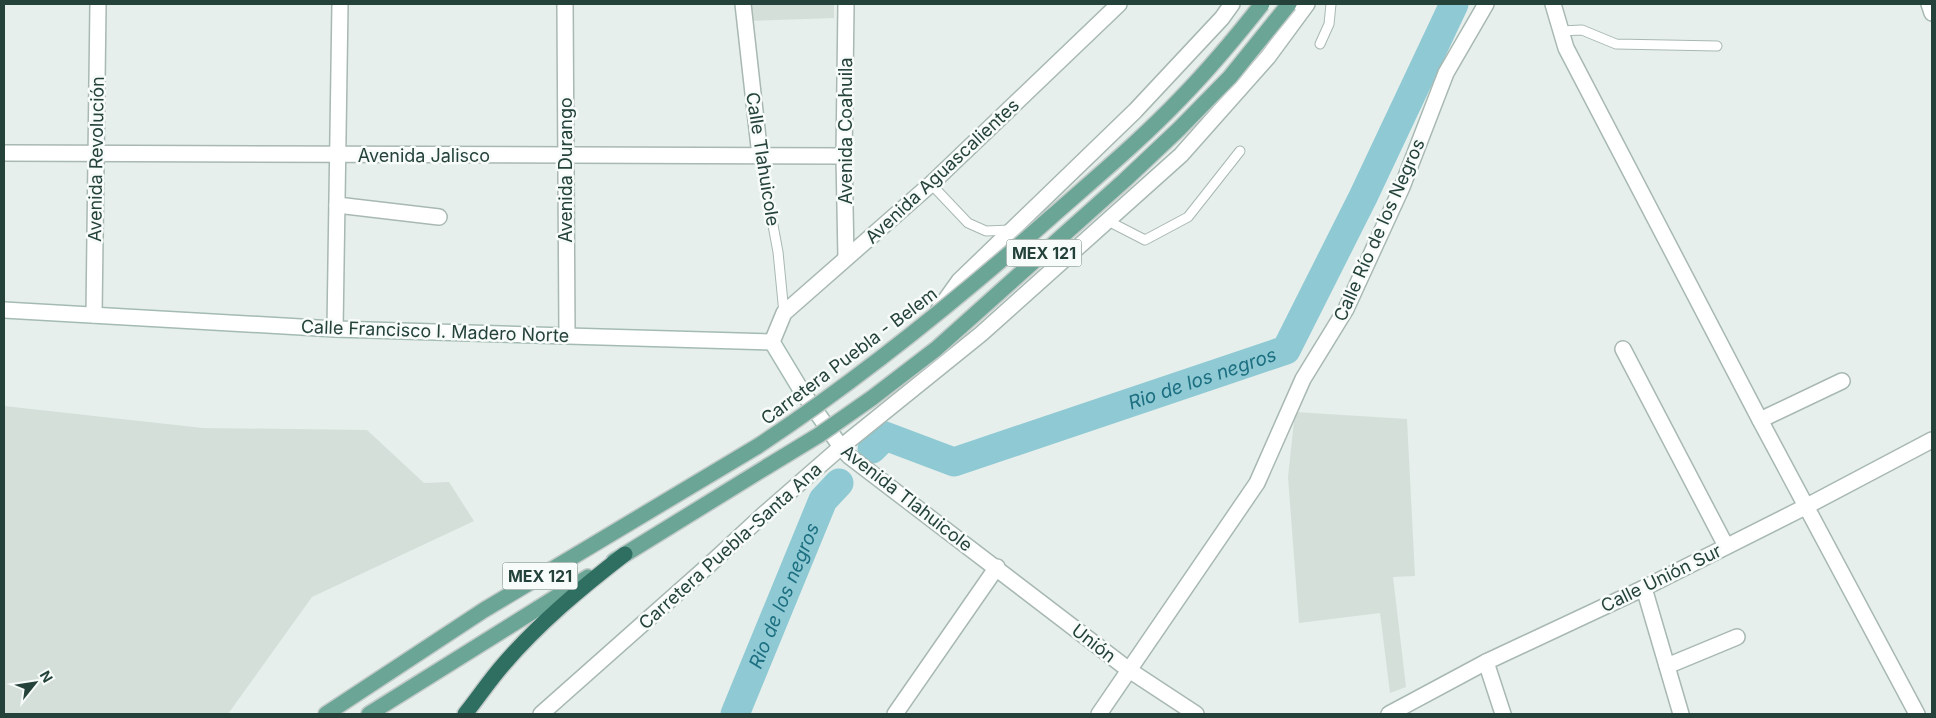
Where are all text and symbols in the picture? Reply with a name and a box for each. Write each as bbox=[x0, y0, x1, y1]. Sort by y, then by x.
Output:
street label: Avenida Coahuila bbox=[835, 58, 856, 204]
street label: Avenida Revolución bbox=[84, 76, 108, 242]
street label: Calle Tlahuicole bbox=[742, 91, 784, 227]
street label: Avenida Aguascalientes bbox=[861, 94, 1023, 248]
street label: Avenida Durango bbox=[555, 97, 576, 243]
street label: Calle Río de los Negros bbox=[1329, 136, 1429, 324]
street label: Avenida Jalisco bbox=[358, 145, 490, 166]
road number: MEX 121 bbox=[1006, 240, 1082, 266]
street label: Carretera Puebla - Belem bbox=[757, 283, 941, 429]
street label: Calle Francisco I. Madero Norte bbox=[301, 316, 569, 346]
water label: Rio de los negros bbox=[1125, 343, 1279, 414]
street label: Avenida Tlahuicole bbox=[837, 440, 977, 556]
street label: Carretera Puebla-Santa Ana bbox=[634, 458, 826, 634]
water label: Rio de los negros bbox=[744, 520, 824, 672]
street label: Calle Unión Sur bbox=[1597, 540, 1725, 616]
road number: MEX 121 bbox=[502, 562, 578, 590]
street label: Unión bbox=[1068, 619, 1120, 667]
north arrow bbox=[10, 658, 60, 708]
text: N bbox=[37, 667, 57, 685]

